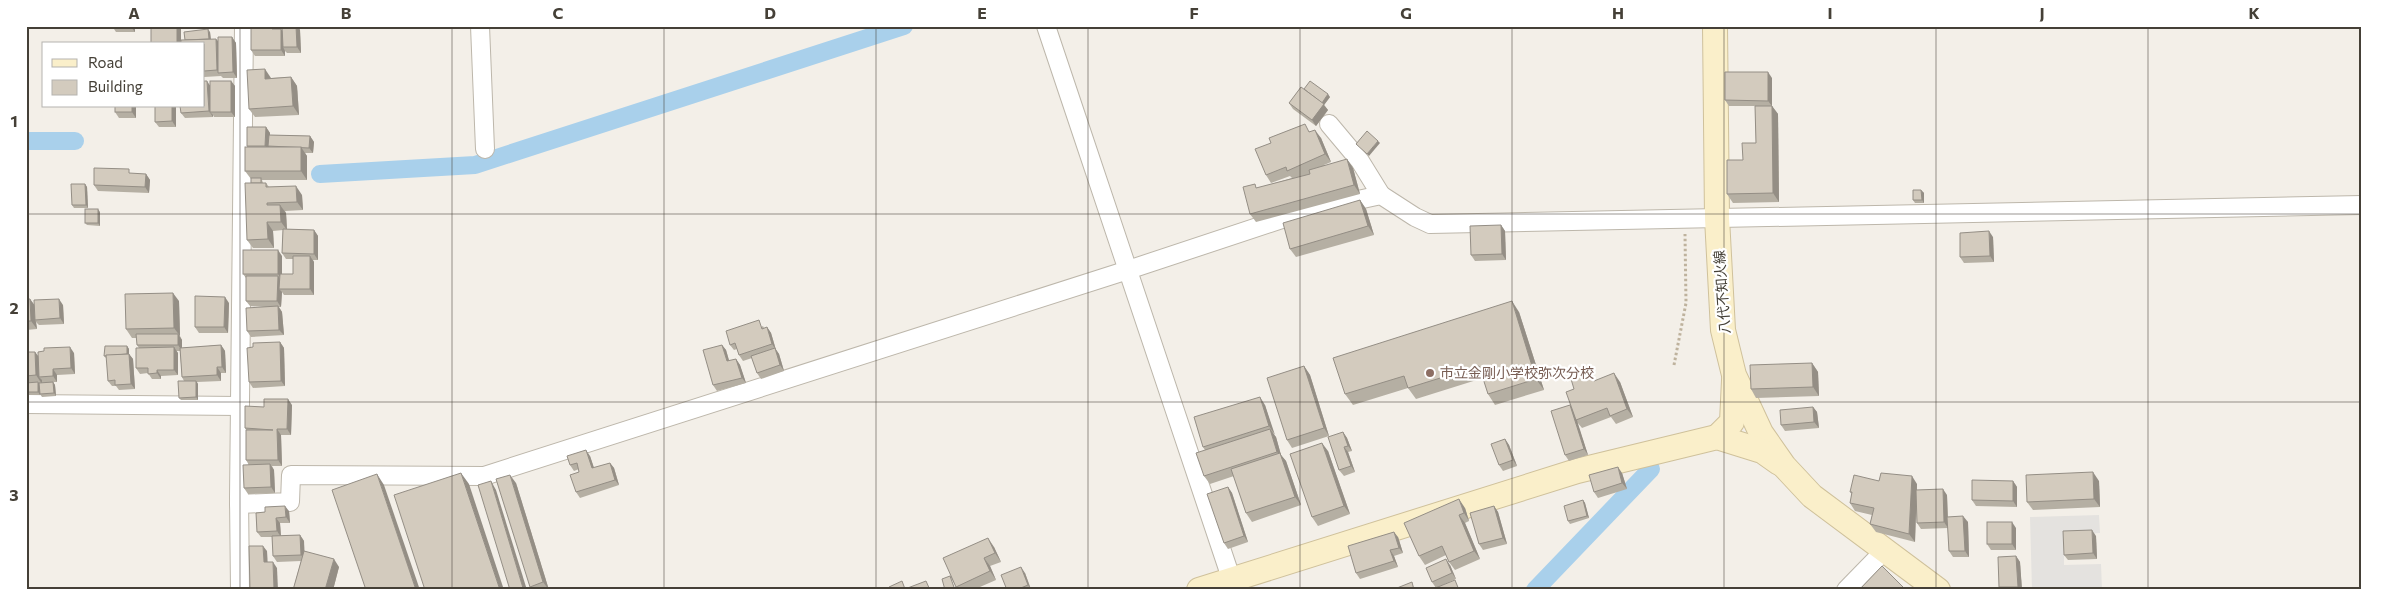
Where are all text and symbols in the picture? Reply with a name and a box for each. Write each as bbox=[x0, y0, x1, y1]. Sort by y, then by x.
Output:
text: A bbox=[128, 3, 140, 22]
text: B bbox=[341, 3, 352, 22]
text: C bbox=[553, 3, 564, 22]
text: D bbox=[764, 3, 776, 22]
text: E bbox=[977, 3, 987, 22]
text: F bbox=[1189, 3, 1199, 22]
text: G bbox=[1400, 3, 1412, 22]
text: H bbox=[1612, 3, 1624, 22]
text: I bbox=[1827, 3, 1833, 22]
text: J bbox=[2039, 3, 2045, 22]
text: K bbox=[2248, 3, 2260, 22]
legend bbox=[42, 42, 205, 108]
text: Road bbox=[88, 53, 123, 71]
text: Building bbox=[88, 77, 143, 95]
text: 1 bbox=[10, 111, 18, 130]
street label: 八代不知火線 bbox=[1710, 250, 1733, 335]
text: 2 bbox=[9, 298, 19, 317]
place label: 市立金剛小学校弥次分校 bbox=[1440, 364, 1594, 381]
marker: 市立金剛小学校弥次分校 bbox=[1424, 367, 1436, 379]
text: 3 bbox=[9, 485, 19, 504]

